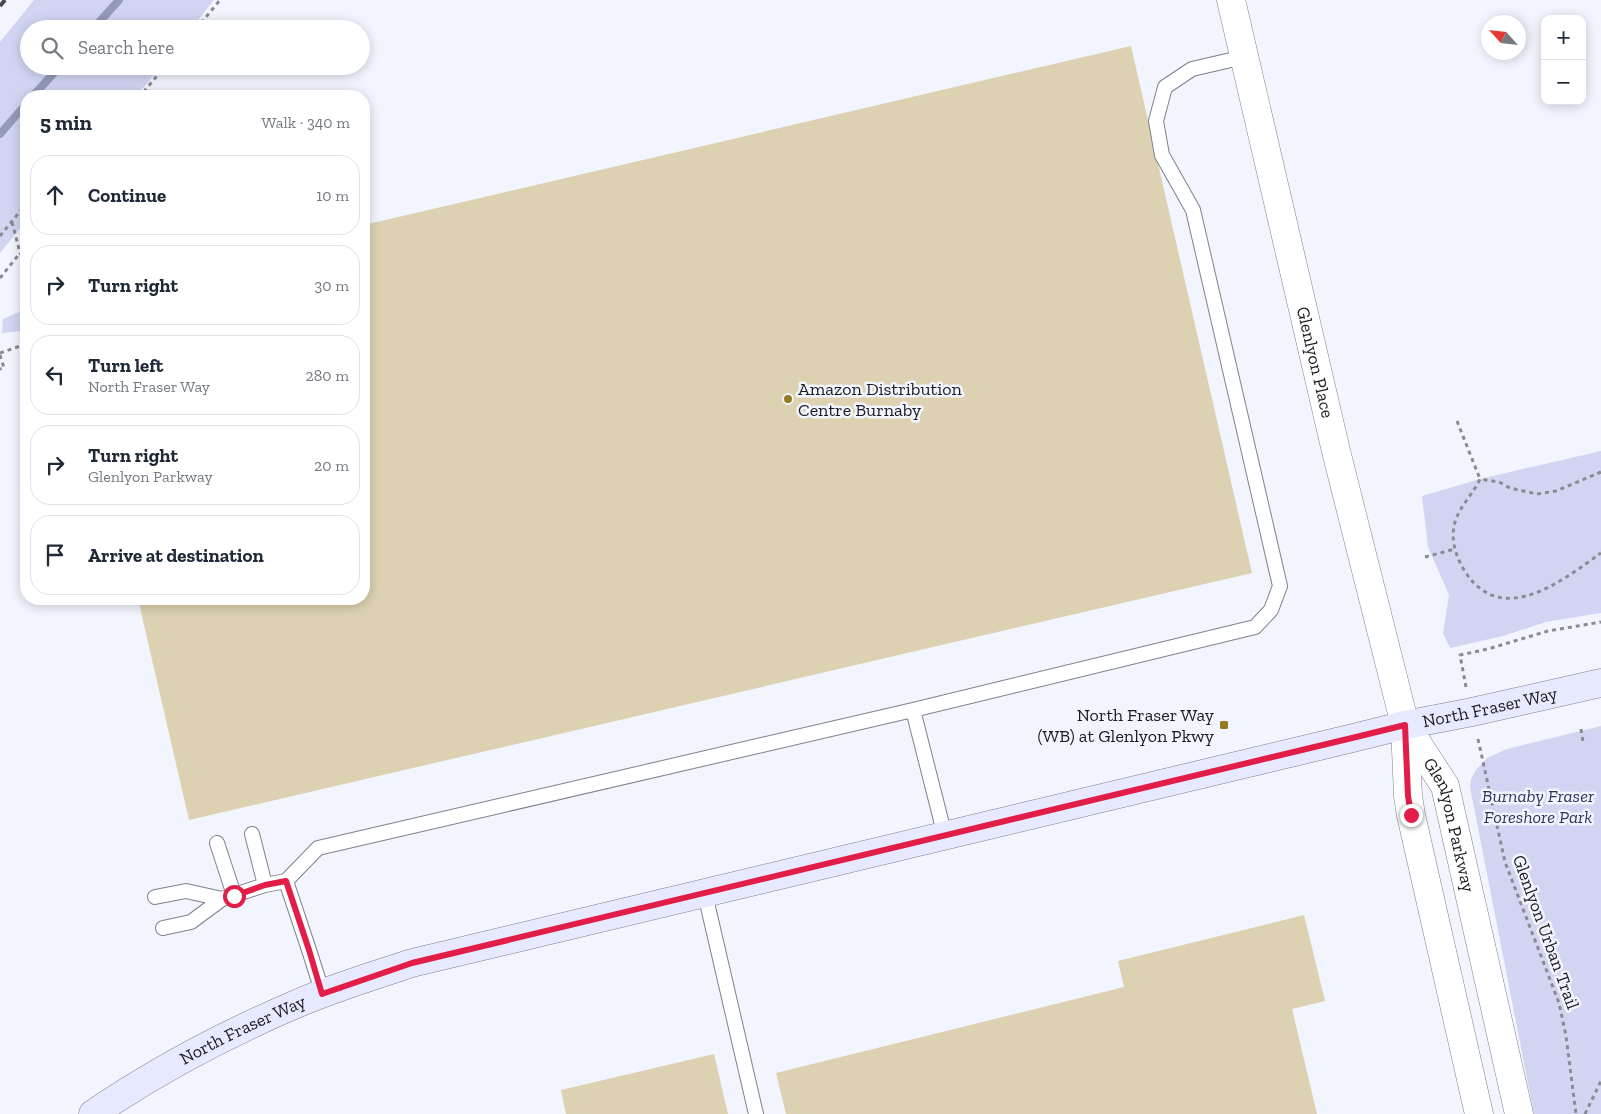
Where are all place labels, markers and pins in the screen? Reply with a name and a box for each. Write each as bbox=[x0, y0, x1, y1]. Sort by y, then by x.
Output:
place label: Amazon Distribution Centre Burnaby bbox=[798, 378, 962, 421]
marker: Amazon Distribution Centre Burnaby bbox=[782, 393, 794, 405]
place label: North Fraser Way (WB) at Glenlyon Pkwy bbox=[1038, 704, 1215, 747]
marker: North Fraser Way (WB) at Glenlyon Pkwy bbox=[1218, 719, 1230, 731]

